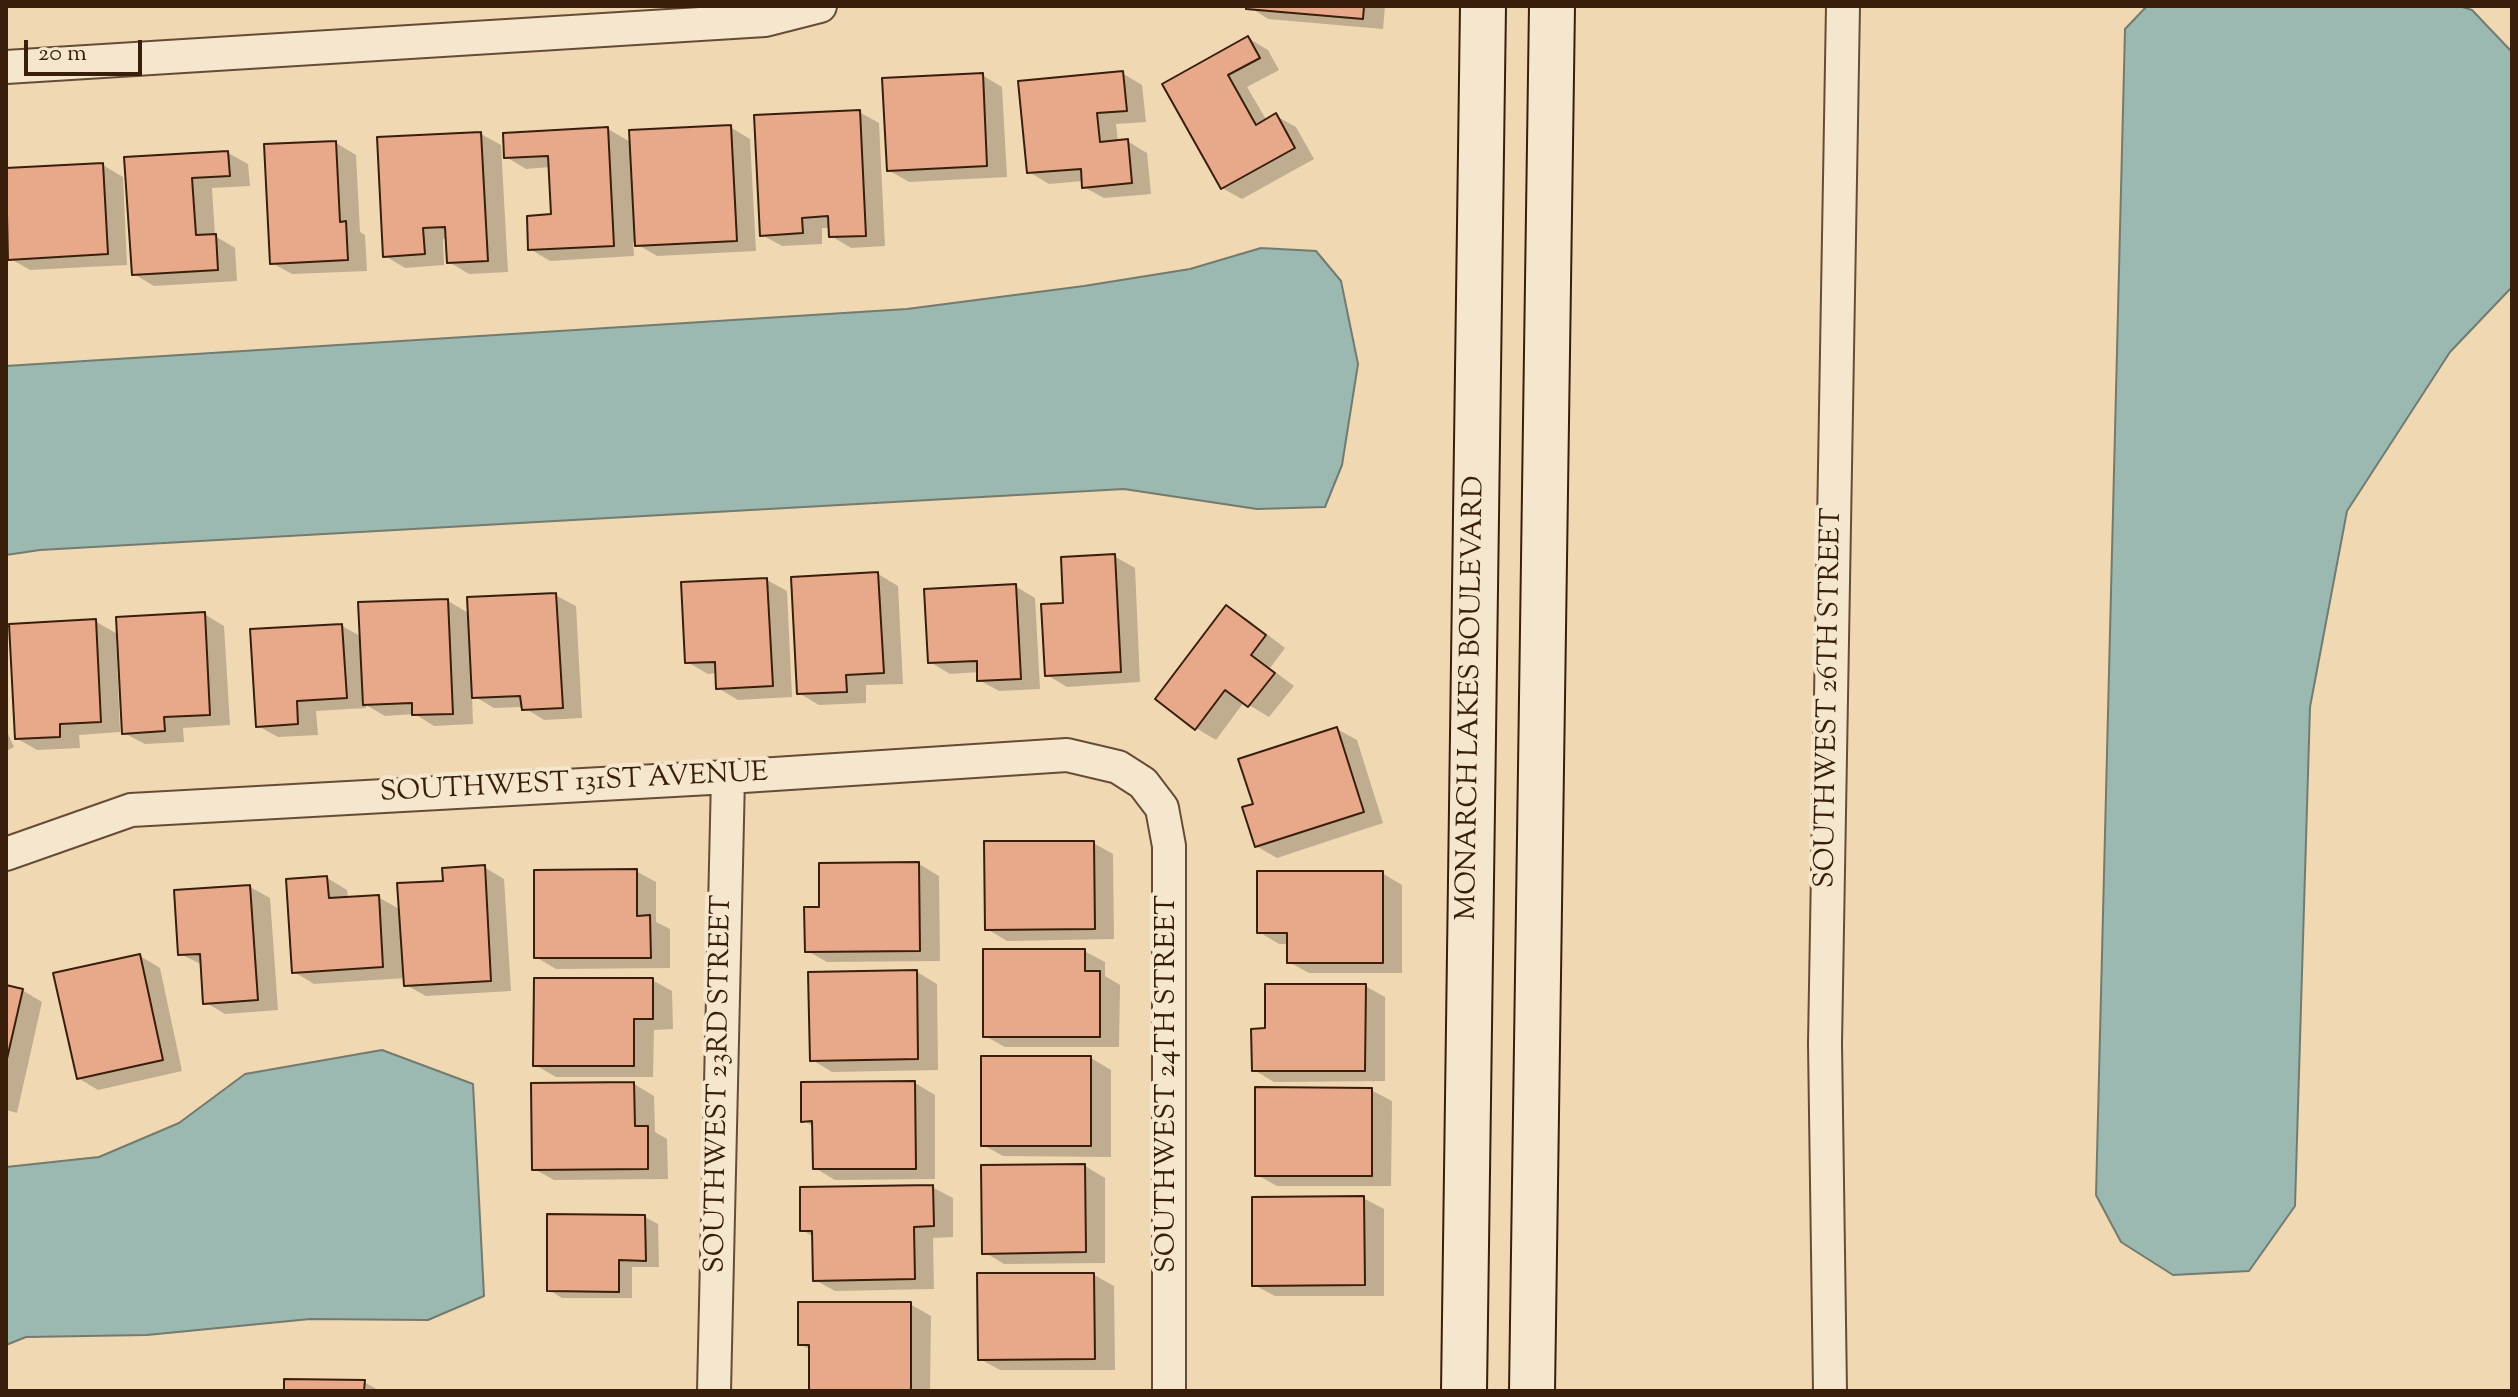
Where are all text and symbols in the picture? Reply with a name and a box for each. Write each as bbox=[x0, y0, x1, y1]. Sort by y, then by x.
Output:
scale bar bbox=[28, 24, 146, 74]
text: 20 m bbox=[38, 37, 87, 71]
street label: MONARCH LAKES BOULEVARD bbox=[1452, 475, 1494, 921]
street label: SOUTHWEST 26TH STREET bbox=[1811, 508, 1851, 888]
street label: SOUTHWEST 131ST AVENUE bbox=[379, 758, 769, 812]
street label: SOUTHWEST 23RD STREET bbox=[701, 895, 741, 1273]
street label: SOUTHWEST 24TH STREET bbox=[1152, 895, 1186, 1273]

